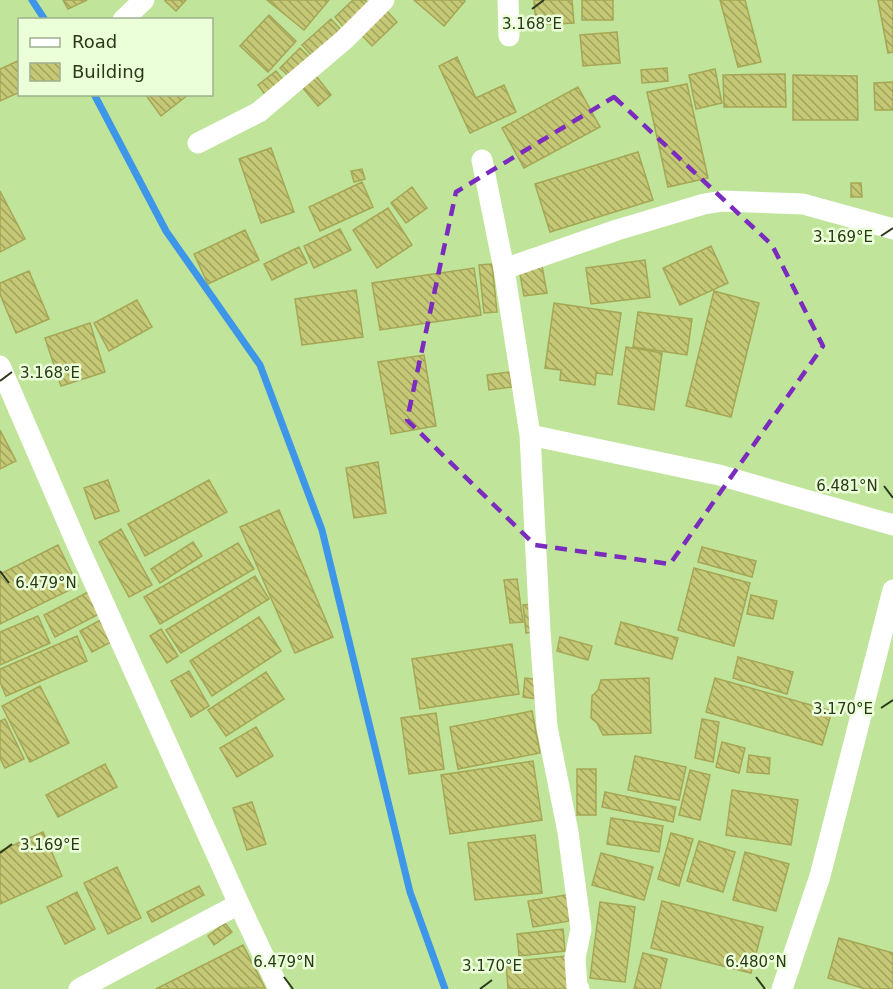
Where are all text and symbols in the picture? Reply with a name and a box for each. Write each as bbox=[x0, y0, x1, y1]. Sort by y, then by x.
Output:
text: 3.168°E bbox=[502, 15, 562, 33]
legend bbox=[18, 18, 213, 96]
text: Road bbox=[72, 31, 117, 52]
text: Building bbox=[72, 61, 145, 82]
text: 3.169°E bbox=[813, 228, 873, 246]
text: 3.168°E bbox=[20, 364, 80, 382]
text: 6.481°N bbox=[816, 477, 878, 495]
text: 6.479°N bbox=[15, 574, 77, 592]
text: 3.170°E bbox=[813, 700, 873, 718]
text: 3.169°E bbox=[20, 836, 80, 854]
text: 6.479°N bbox=[253, 953, 315, 971]
text: 6.480°N bbox=[725, 953, 787, 971]
text: 3.170°E bbox=[462, 957, 522, 975]

